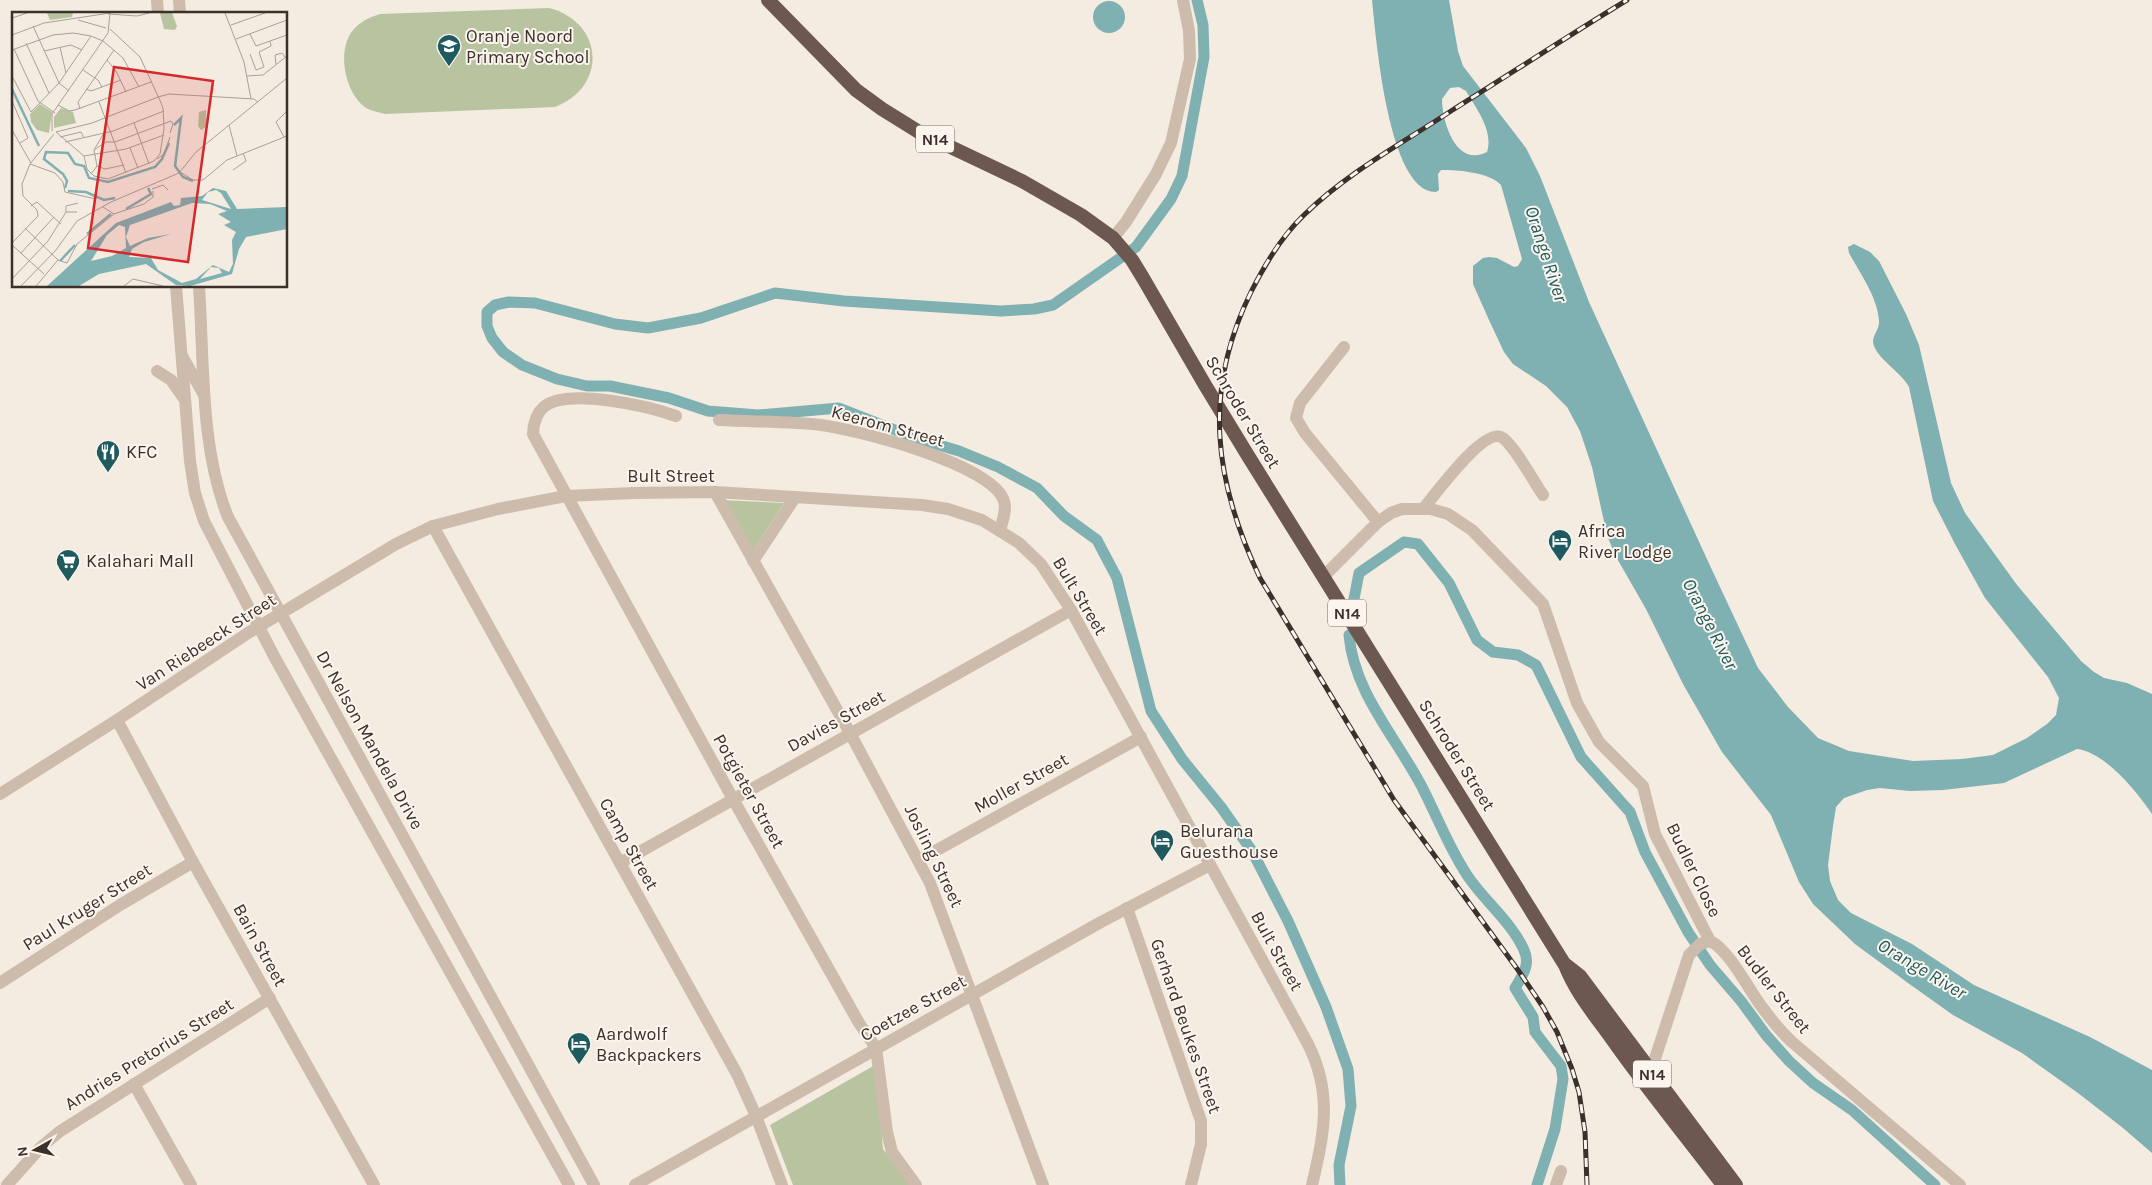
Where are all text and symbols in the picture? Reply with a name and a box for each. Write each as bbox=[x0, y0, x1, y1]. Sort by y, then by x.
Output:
inset map bbox=[12, 12, 288, 288]
place label: Oranje Noord Primary School bbox=[466, 25, 590, 68]
school or university icon: Oranje Noord Primary School bbox=[436, 33, 462, 67]
road number: N14 bbox=[916, 126, 954, 152]
water label: Orange River bbox=[1520, 203, 1572, 306]
street label: Schroder Street bbox=[1201, 352, 1285, 472]
street label: Keerom Street bbox=[829, 400, 947, 452]
restaurant icon: KFC bbox=[95, 439, 121, 473]
place label: KFC bbox=[126, 441, 157, 463]
street label: Bult Street bbox=[627, 465, 715, 487]
place label: Africa River Lodge bbox=[1578, 520, 1672, 563]
hotel icon: Africa River Lodge bbox=[1547, 528, 1573, 562]
supermarket icon: Kalahari Mall bbox=[55, 548, 81, 582]
place label: Kalahari Mall bbox=[86, 550, 194, 572]
street label: Bult Street bbox=[1048, 553, 1112, 639]
water label: Orange River bbox=[1678, 575, 1743, 675]
street label: Van Riebeeck Street bbox=[132, 588, 280, 695]
road number: N14 bbox=[1328, 600, 1366, 626]
street label: Dr Nelson Mandela Drive bbox=[312, 647, 428, 833]
street label: Davies Street bbox=[783, 685, 889, 757]
street label: Schroder Street bbox=[1414, 695, 1500, 815]
street label: Potgieter Street bbox=[708, 730, 790, 852]
street label: Moller Street bbox=[970, 748, 1072, 818]
street label: Camp Street bbox=[595, 794, 663, 894]
street label: Josling Street bbox=[900, 801, 968, 911]
street label: Budler Close bbox=[1662, 819, 1726, 921]
place label: Belurana Guesthouse bbox=[1180, 820, 1278, 863]
hotel icon: Belurana Guesthouse bbox=[1149, 828, 1175, 862]
street label: Paul Kruger Street bbox=[18, 858, 156, 956]
street label: Bain Street bbox=[228, 900, 292, 990]
street label: Bult Street bbox=[1246, 907, 1308, 995]
water label: Orange River bbox=[1874, 934, 1972, 1005]
street label: Gerhard Beukes Street bbox=[1146, 936, 1226, 1117]
street label: Budler Street bbox=[1732, 940, 1816, 1038]
street label: Coetzee Street bbox=[856, 970, 970, 1046]
street label: Andries Pretorius Street bbox=[61, 993, 238, 1115]
place label: Aardwolf Backpackers bbox=[596, 1023, 702, 1066]
hotel icon: Aardwolf Backpackers bbox=[566, 1031, 592, 1065]
road number: N14 bbox=[1633, 1060, 1671, 1088]
north arrow bbox=[10, 1125, 60, 1175]
text: N bbox=[14, 1146, 32, 1158]

